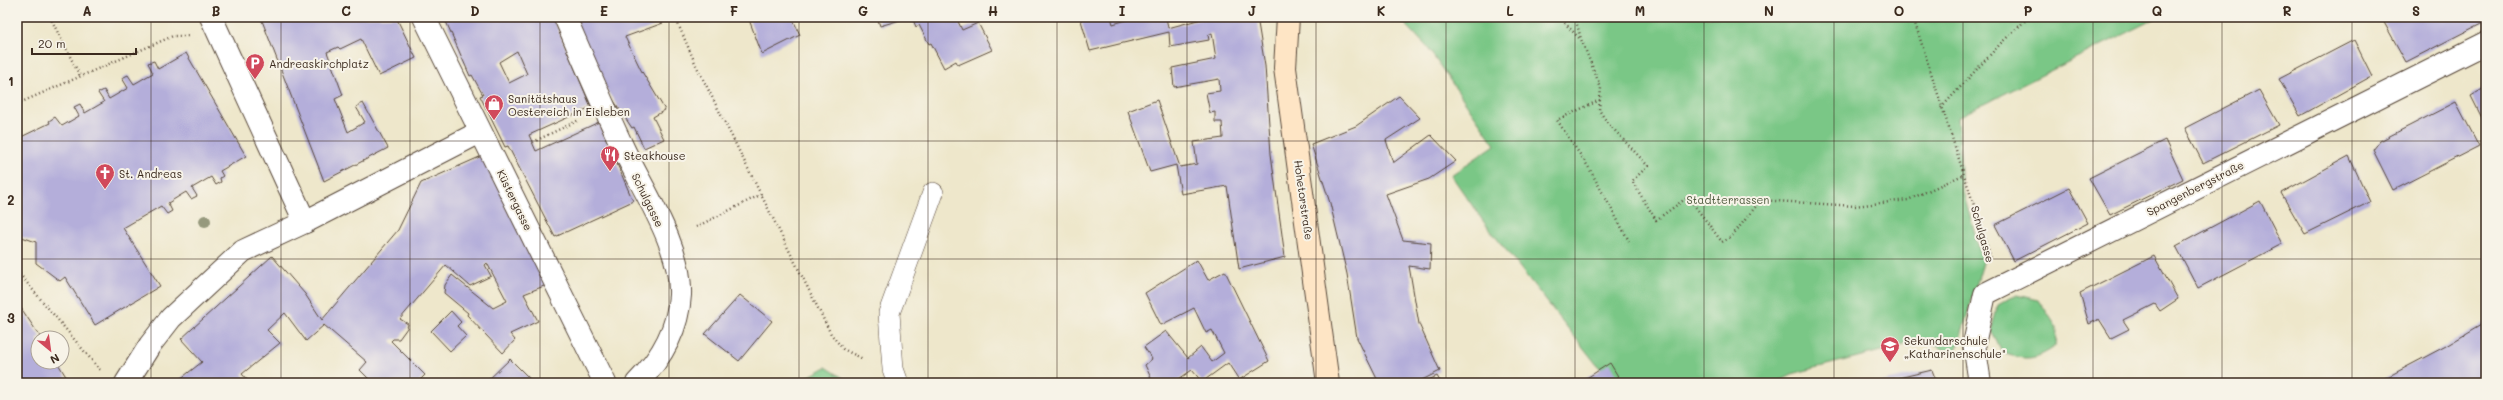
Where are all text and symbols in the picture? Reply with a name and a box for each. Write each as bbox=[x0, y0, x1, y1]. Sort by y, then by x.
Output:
text: A bbox=[82, 2, 92, 19]
text: B bbox=[212, 2, 221, 19]
text: C bbox=[341, 2, 351, 19]
text: D bbox=[470, 2, 480, 19]
text: E bbox=[600, 2, 608, 19]
text: F bbox=[730, 2, 738, 19]
text: G bbox=[858, 2, 868, 19]
text: H bbox=[988, 2, 998, 19]
text: I bbox=[1119, 2, 1126, 19]
text: J bbox=[1248, 2, 1256, 19]
text: K bbox=[1377, 2, 1386, 19]
text: L bbox=[1506, 2, 1514, 19]
text: M bbox=[1635, 2, 1645, 19]
text: N bbox=[1764, 2, 1774, 19]
text: O bbox=[1894, 2, 1904, 19]
text: P bbox=[2024, 2, 2033, 19]
text: Q bbox=[2152, 2, 2162, 19]
text: R bbox=[2283, 2, 2292, 19]
text: S bbox=[2412, 2, 2420, 19]
scale bar bbox=[32, 30, 136, 56]
text: 20 m bbox=[38, 35, 66, 51]
parking icon: Andreaskirchplatz bbox=[244, 52, 266, 80]
place label: Andreaskirchplatz bbox=[269, 56, 369, 71]
text: 1 bbox=[8, 72, 14, 89]
place label: Sanitätshaus Oestereich in Eisleben bbox=[508, 91, 630, 119]
shop icon: Sanitätshaus Oestereich in Eisleben bbox=[483, 93, 505, 121]
restaurant icon: Steakhouse bbox=[599, 144, 621, 172]
place label: Steakhouse bbox=[624, 148, 686, 163]
street label: Spangenbergstraße bbox=[2144, 157, 2246, 219]
street label: Hohetorstraße bbox=[1291, 159, 1317, 241]
church icon: St. Andreas bbox=[94, 162, 116, 190]
place label: St. Andreas bbox=[119, 166, 182, 181]
street label: Küstergasse bbox=[494, 167, 536, 233]
street label: Schulgasse bbox=[628, 170, 668, 230]
text: 2 bbox=[7, 191, 15, 208]
park label: Stadtterrassen bbox=[1687, 192, 1769, 207]
street label: Schulgasse bbox=[1968, 204, 1998, 264]
text: 3 bbox=[7, 309, 15, 326]
north arrow bbox=[30, 330, 70, 370]
place label: Sekundarschule „Katharinenschule" bbox=[1904, 333, 2006, 361]
school or university icon: Sekundarschule „Katharinenschule" bbox=[1879, 335, 1901, 363]
text: N bbox=[48, 351, 62, 368]

